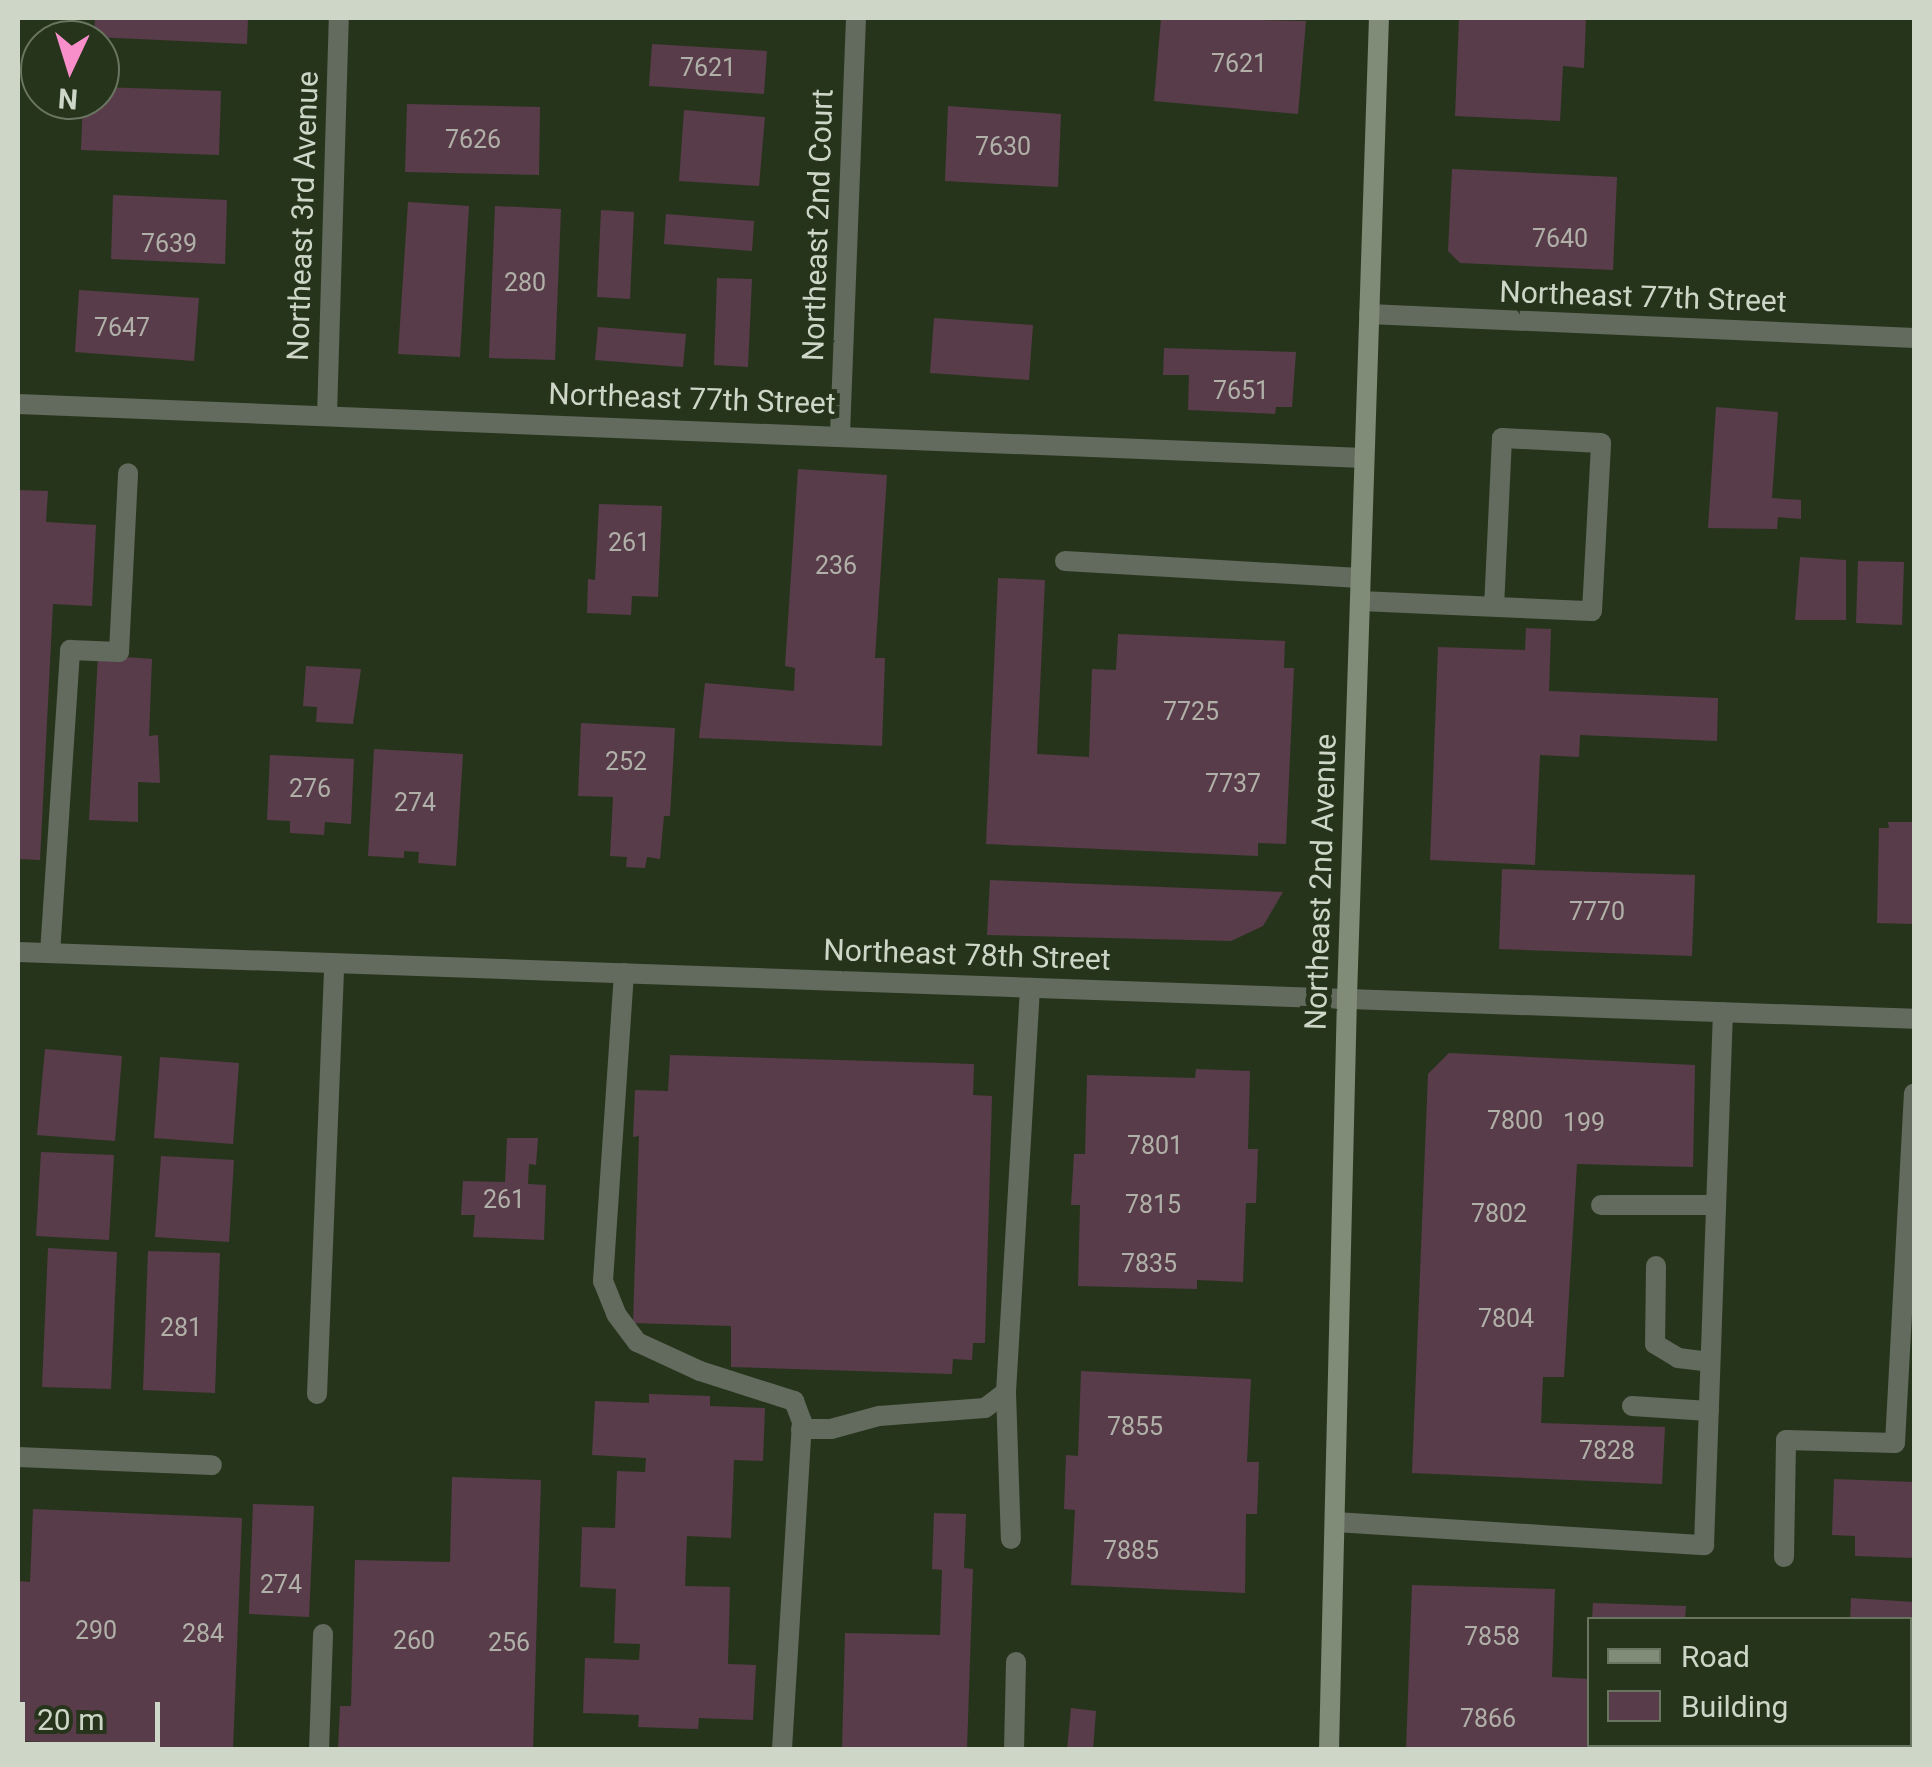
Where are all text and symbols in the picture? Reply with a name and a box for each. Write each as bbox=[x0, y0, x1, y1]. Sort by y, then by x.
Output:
north arrow bbox=[20, 20, 120, 120]
house number: 7621 bbox=[1211, 49, 1267, 79]
house number: 7621 bbox=[680, 53, 736, 83]
street label: Northeast 3rd Avenue bbox=[280, 70, 326, 362]
text: N bbox=[57, 81, 79, 116]
street label: Northeast 2nd Court bbox=[795, 88, 841, 362]
house number: 7626 bbox=[445, 125, 501, 155]
house number: 7630 bbox=[975, 132, 1031, 162]
house number: 7640 bbox=[1532, 224, 1588, 254]
house number: 7639 bbox=[141, 229, 197, 259]
house number: 280 bbox=[504, 268, 546, 298]
street label: Northeast 77th Street bbox=[1499, 274, 1787, 320]
house number: 7647 bbox=[94, 313, 150, 343]
street label: Northeast 77th Street bbox=[548, 376, 836, 422]
house number: 7651 bbox=[1213, 376, 1269, 406]
house number: 261 bbox=[608, 528, 650, 558]
house number: 236 bbox=[815, 551, 857, 581]
house number: 7725 bbox=[1163, 697, 1219, 727]
street label: Northeast 2nd Avenue bbox=[1298, 733, 1344, 1031]
house number: 252 bbox=[605, 747, 647, 777]
house number: 7737 bbox=[1205, 769, 1261, 799]
house number: 276 bbox=[289, 774, 331, 804]
house number: 274 bbox=[394, 788, 436, 818]
house number: 7770 bbox=[1569, 897, 1625, 927]
street label: Northeast 78th Street bbox=[823, 932, 1111, 978]
house number: 7800 bbox=[1487, 1106, 1543, 1136]
house number: 199 bbox=[1563, 1108, 1605, 1138]
house number: 7801 bbox=[1127, 1131, 1183, 1161]
house number: 261 bbox=[483, 1185, 525, 1215]
house number: 7815 bbox=[1125, 1190, 1181, 1220]
house number: 7802 bbox=[1471, 1199, 1527, 1229]
house number: 7835 bbox=[1121, 1249, 1177, 1279]
house number: 7804 bbox=[1478, 1304, 1534, 1334]
house number: 281 bbox=[160, 1313, 202, 1343]
house number: 7855 bbox=[1107, 1412, 1163, 1442]
house number: 7828 bbox=[1579, 1436, 1635, 1466]
house number: 7885 bbox=[1103, 1536, 1159, 1566]
house number: 274 bbox=[260, 1570, 302, 1600]
house number: 290 bbox=[75, 1616, 117, 1646]
legend bbox=[1587, 1617, 1912, 1747]
house number: 284 bbox=[182, 1619, 224, 1649]
house number: 7858 bbox=[1464, 1622, 1520, 1652]
house number: 260 bbox=[393, 1626, 435, 1656]
house number: 256 bbox=[488, 1628, 530, 1658]
text: Road bbox=[1681, 1639, 1750, 1674]
scale bar bbox=[25, 1682, 165, 1744]
text: Building bbox=[1681, 1689, 1788, 1724]
text: 20 m bbox=[37, 1702, 104, 1737]
house number: 7866 bbox=[1460, 1704, 1516, 1734]

